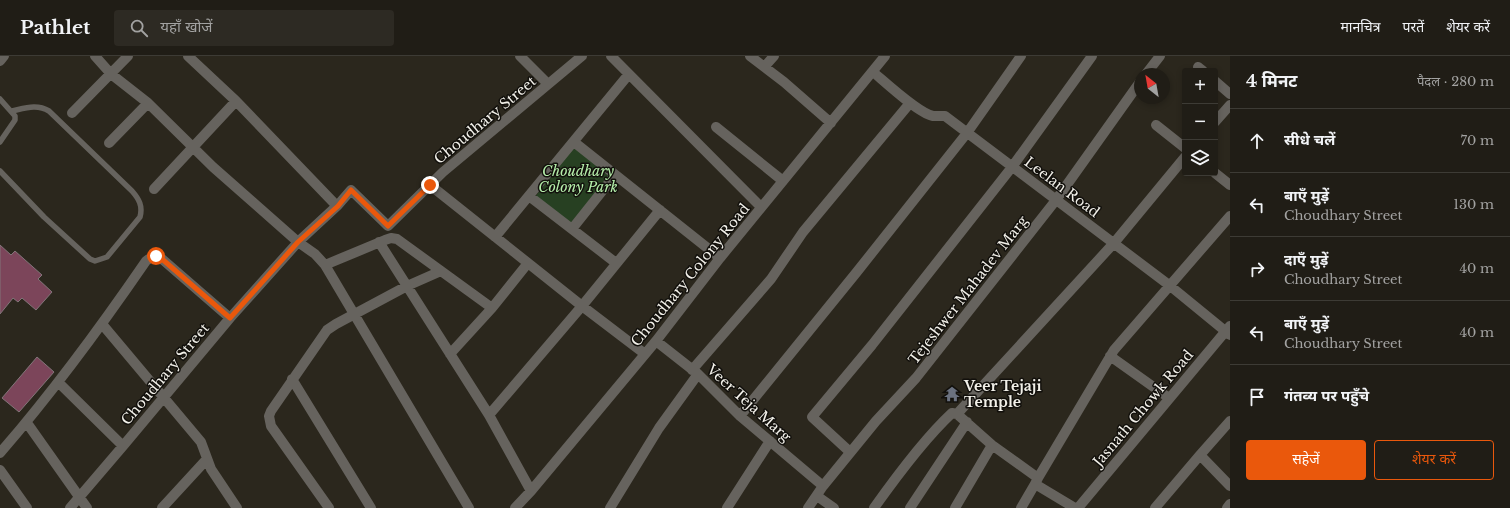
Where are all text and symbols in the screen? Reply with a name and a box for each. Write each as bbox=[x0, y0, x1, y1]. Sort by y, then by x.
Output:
search box bbox=[114, 10, 394, 46]
text: Pathlet bbox=[20, 16, 90, 39]
icon: search bbox=[128, 17, 150, 39]
text: यहाँ खोजें bbox=[160, 17, 212, 36]
text: मानचित्र bbox=[1340, 18, 1380, 36]
text: परतें bbox=[1402, 18, 1424, 36]
text: शेयर करें bbox=[1446, 18, 1490, 36]
north arrow bbox=[1134, 68, 1170, 104]
map controls bbox=[1182, 68, 1218, 176]
button: + bbox=[1182, 68, 1218, 104]
text: 4 मिनट bbox=[1246, 71, 1298, 92]
street label: Choudhary Street bbox=[430, 72, 540, 168]
text: पैदल · 280 m bbox=[1417, 73, 1494, 90]
button: − bbox=[1182, 104, 1218, 140]
icon: ahead bbox=[1246, 130, 1268, 152]
text: सीधे चलें bbox=[1284, 130, 1335, 149]
text: 70 m bbox=[1461, 132, 1494, 149]
button: layers bbox=[1182, 140, 1218, 176]
street label: Leelan Road bbox=[1021, 153, 1104, 221]
park label: Choudhary Colony Park bbox=[538, 162, 618, 196]
route end bbox=[421, 176, 439, 194]
text: बाएँ मुड़ें bbox=[1284, 186, 1329, 205]
icon: left bbox=[1246, 194, 1268, 216]
text: 130 m bbox=[1453, 196, 1494, 213]
street label: Choudhary Colony Road bbox=[627, 199, 754, 350]
text: Choudhary Street bbox=[1284, 207, 1402, 224]
street label: Tejeshwer Mahadev Marg bbox=[904, 212, 1032, 368]
route start bbox=[147, 247, 165, 265]
text: दाएँ मुड़ें bbox=[1284, 250, 1328, 269]
icon: right bbox=[1246, 258, 1268, 280]
text: 40 m bbox=[1459, 260, 1494, 277]
text: Choudhary Street bbox=[1284, 271, 1402, 288]
text: बाएँ मुड़ें bbox=[1284, 314, 1329, 333]
street label: Choudhary Street bbox=[117, 319, 213, 429]
icon: left bbox=[1246, 322, 1268, 344]
text: 40 m bbox=[1459, 324, 1494, 341]
text: Choudhary Street bbox=[1284, 335, 1402, 352]
street label: Jasnath Chowk Road bbox=[1088, 346, 1197, 472]
street label: Veer Teja Marg bbox=[702, 360, 795, 446]
place label: Veer Tejaji Temple bbox=[963, 377, 1042, 411]
temple icon: Veer Tejaji Temple bbox=[943, 385, 961, 403]
icon: arrive bbox=[1246, 386, 1268, 408]
text: गंतव्य पर पहुँचे bbox=[1284, 386, 1369, 405]
button: सहेजें bbox=[1246, 440, 1366, 480]
button: शेयर करें bbox=[1374, 440, 1494, 480]

